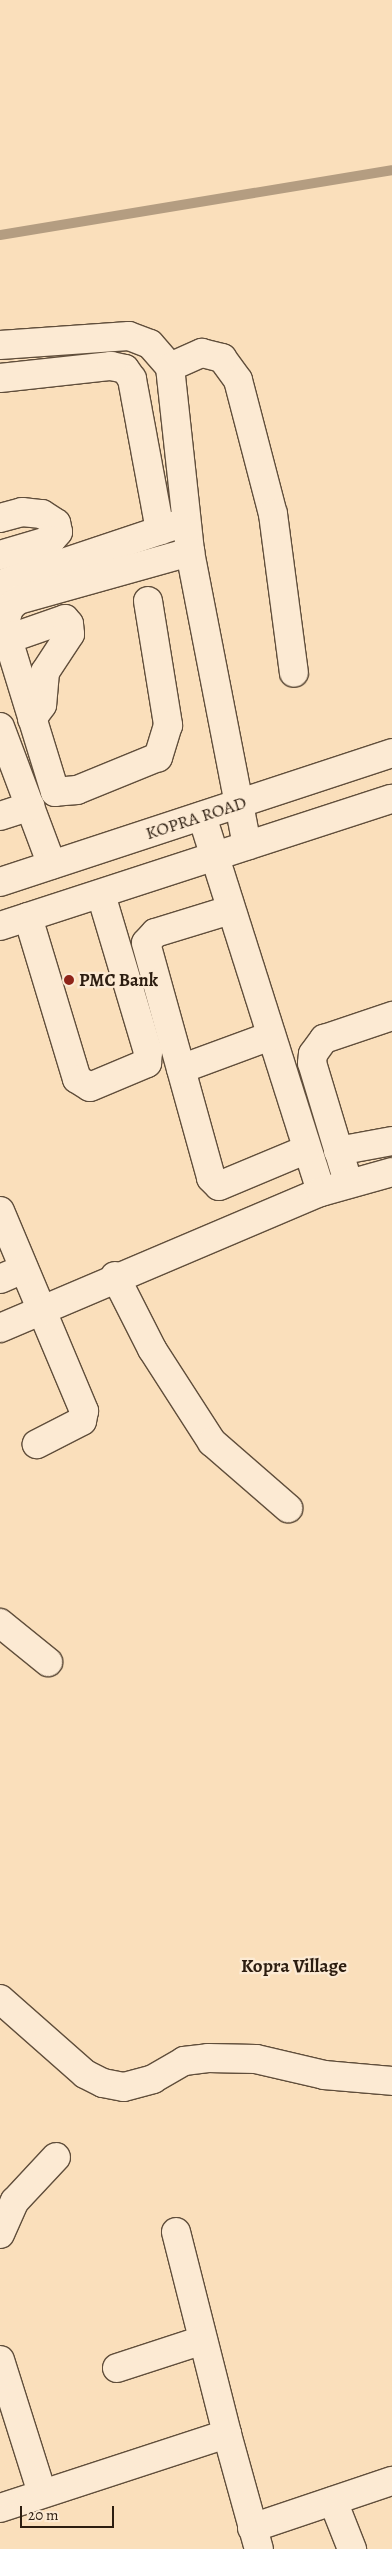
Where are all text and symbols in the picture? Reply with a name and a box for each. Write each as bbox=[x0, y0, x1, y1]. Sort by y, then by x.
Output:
street label: KOPRA ROAD bbox=[143, 792, 249, 844]
place label: PMC Bank bbox=[79, 969, 158, 991]
marker: PMC Bank bbox=[63, 974, 75, 986]
district label: Kopra Village bbox=[241, 1956, 347, 1978]
scale bar bbox=[22, 2496, 116, 2528]
text: 20 m bbox=[28, 2505, 59, 2525]

